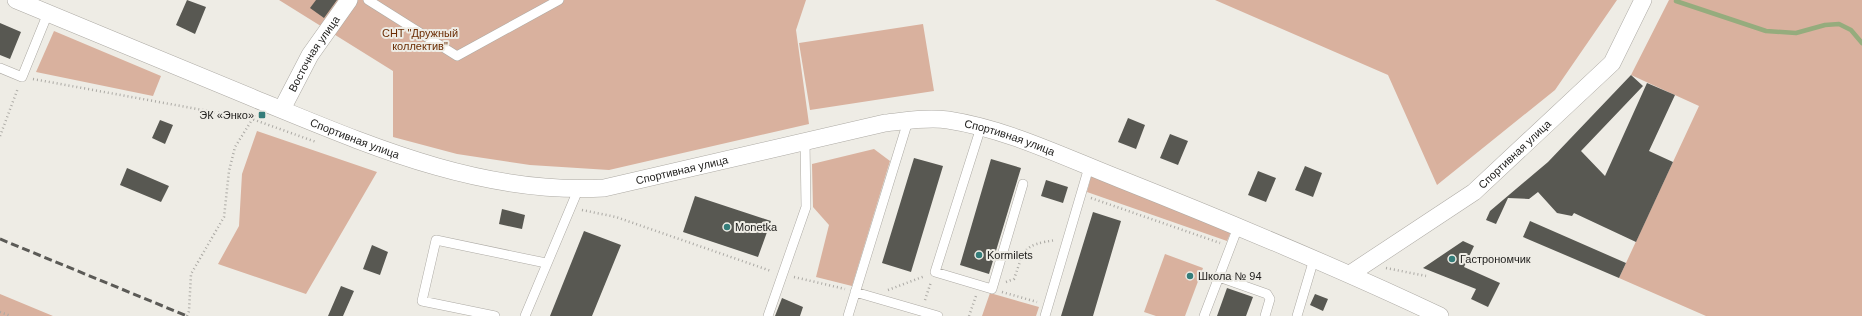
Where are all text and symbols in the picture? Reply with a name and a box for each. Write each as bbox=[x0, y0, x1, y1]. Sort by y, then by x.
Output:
street label: Восточная улица bbox=[286, 13, 342, 94]
park label: СНТ "Дружный коллектив" bbox=[382, 27, 458, 52]
place label: ЭК «Энко» bbox=[199, 109, 254, 121]
marker: ЭК «Энко» bbox=[257, 110, 267, 120]
street label: Спортивная улица bbox=[308, 116, 402, 161]
street label: Спортивная улица bbox=[963, 117, 1058, 158]
street label: Спортивная улица bbox=[1476, 117, 1554, 191]
street label: Спортивная улица bbox=[634, 153, 730, 186]
place label: Monetka bbox=[735, 221, 778, 233]
marker: Monetka bbox=[722, 222, 732, 232]
place label: Kormilets bbox=[987, 249, 1033, 261]
marker: Kormilets bbox=[974, 250, 984, 260]
place label: Гастрономчик bbox=[1460, 253, 1531, 265]
marker: Гастрономчик bbox=[1447, 254, 1457, 264]
place label: Школа № 94 bbox=[1198, 270, 1262, 282]
marker: Школа № 94 bbox=[1185, 271, 1195, 281]

